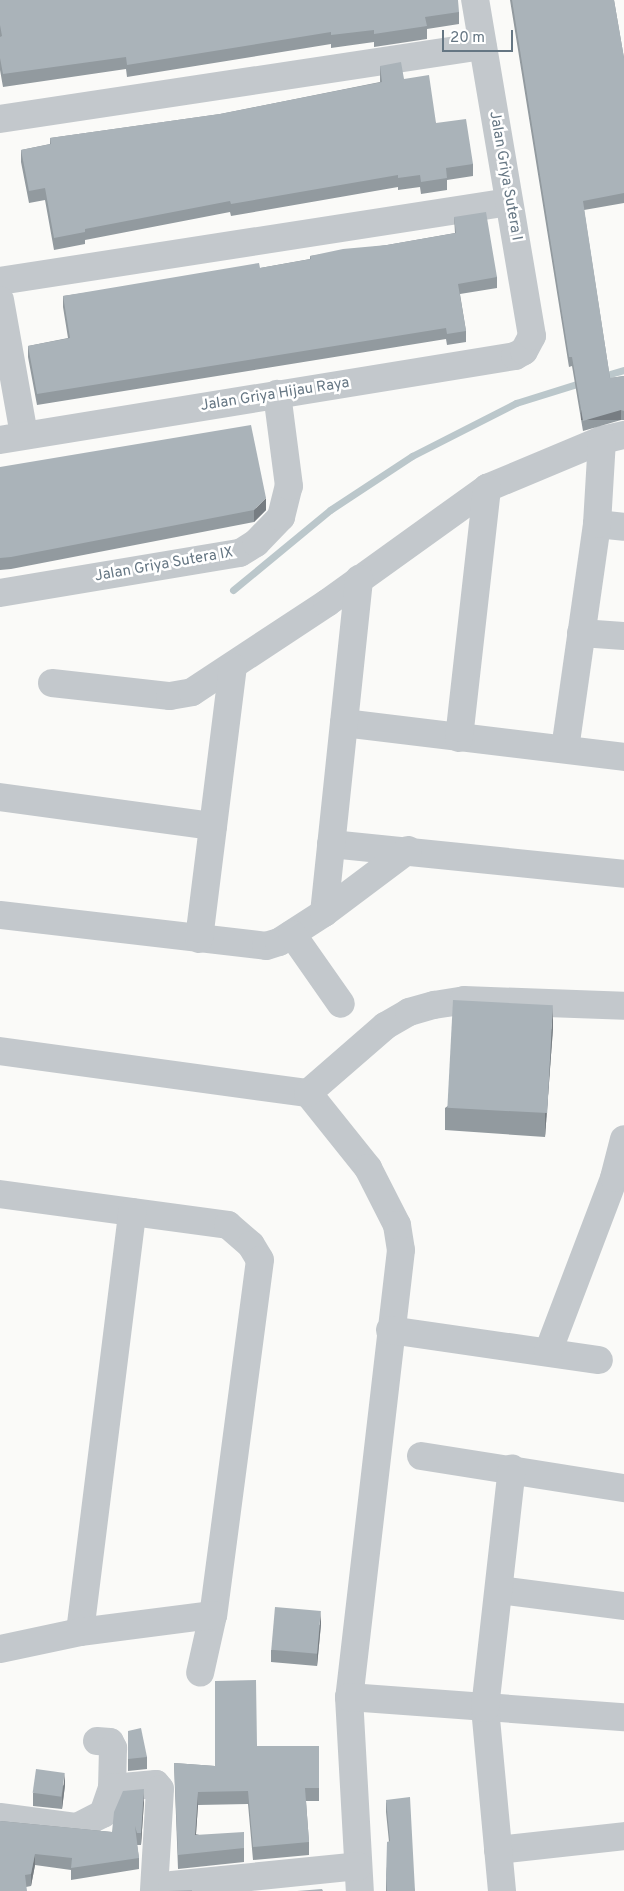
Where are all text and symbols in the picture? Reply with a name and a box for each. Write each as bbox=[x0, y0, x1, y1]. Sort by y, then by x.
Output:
scale bar bbox=[444, 20, 515, 52]
text: 20 m bbox=[450, 29, 485, 48]
street label: Jalan Griya Sutera I bbox=[485, 110, 525, 242]
street label: Jalan Griya Hijau Raya bbox=[199, 374, 351, 416]
street label: Jalan Griya Sutera IX bbox=[93, 544, 235, 586]

